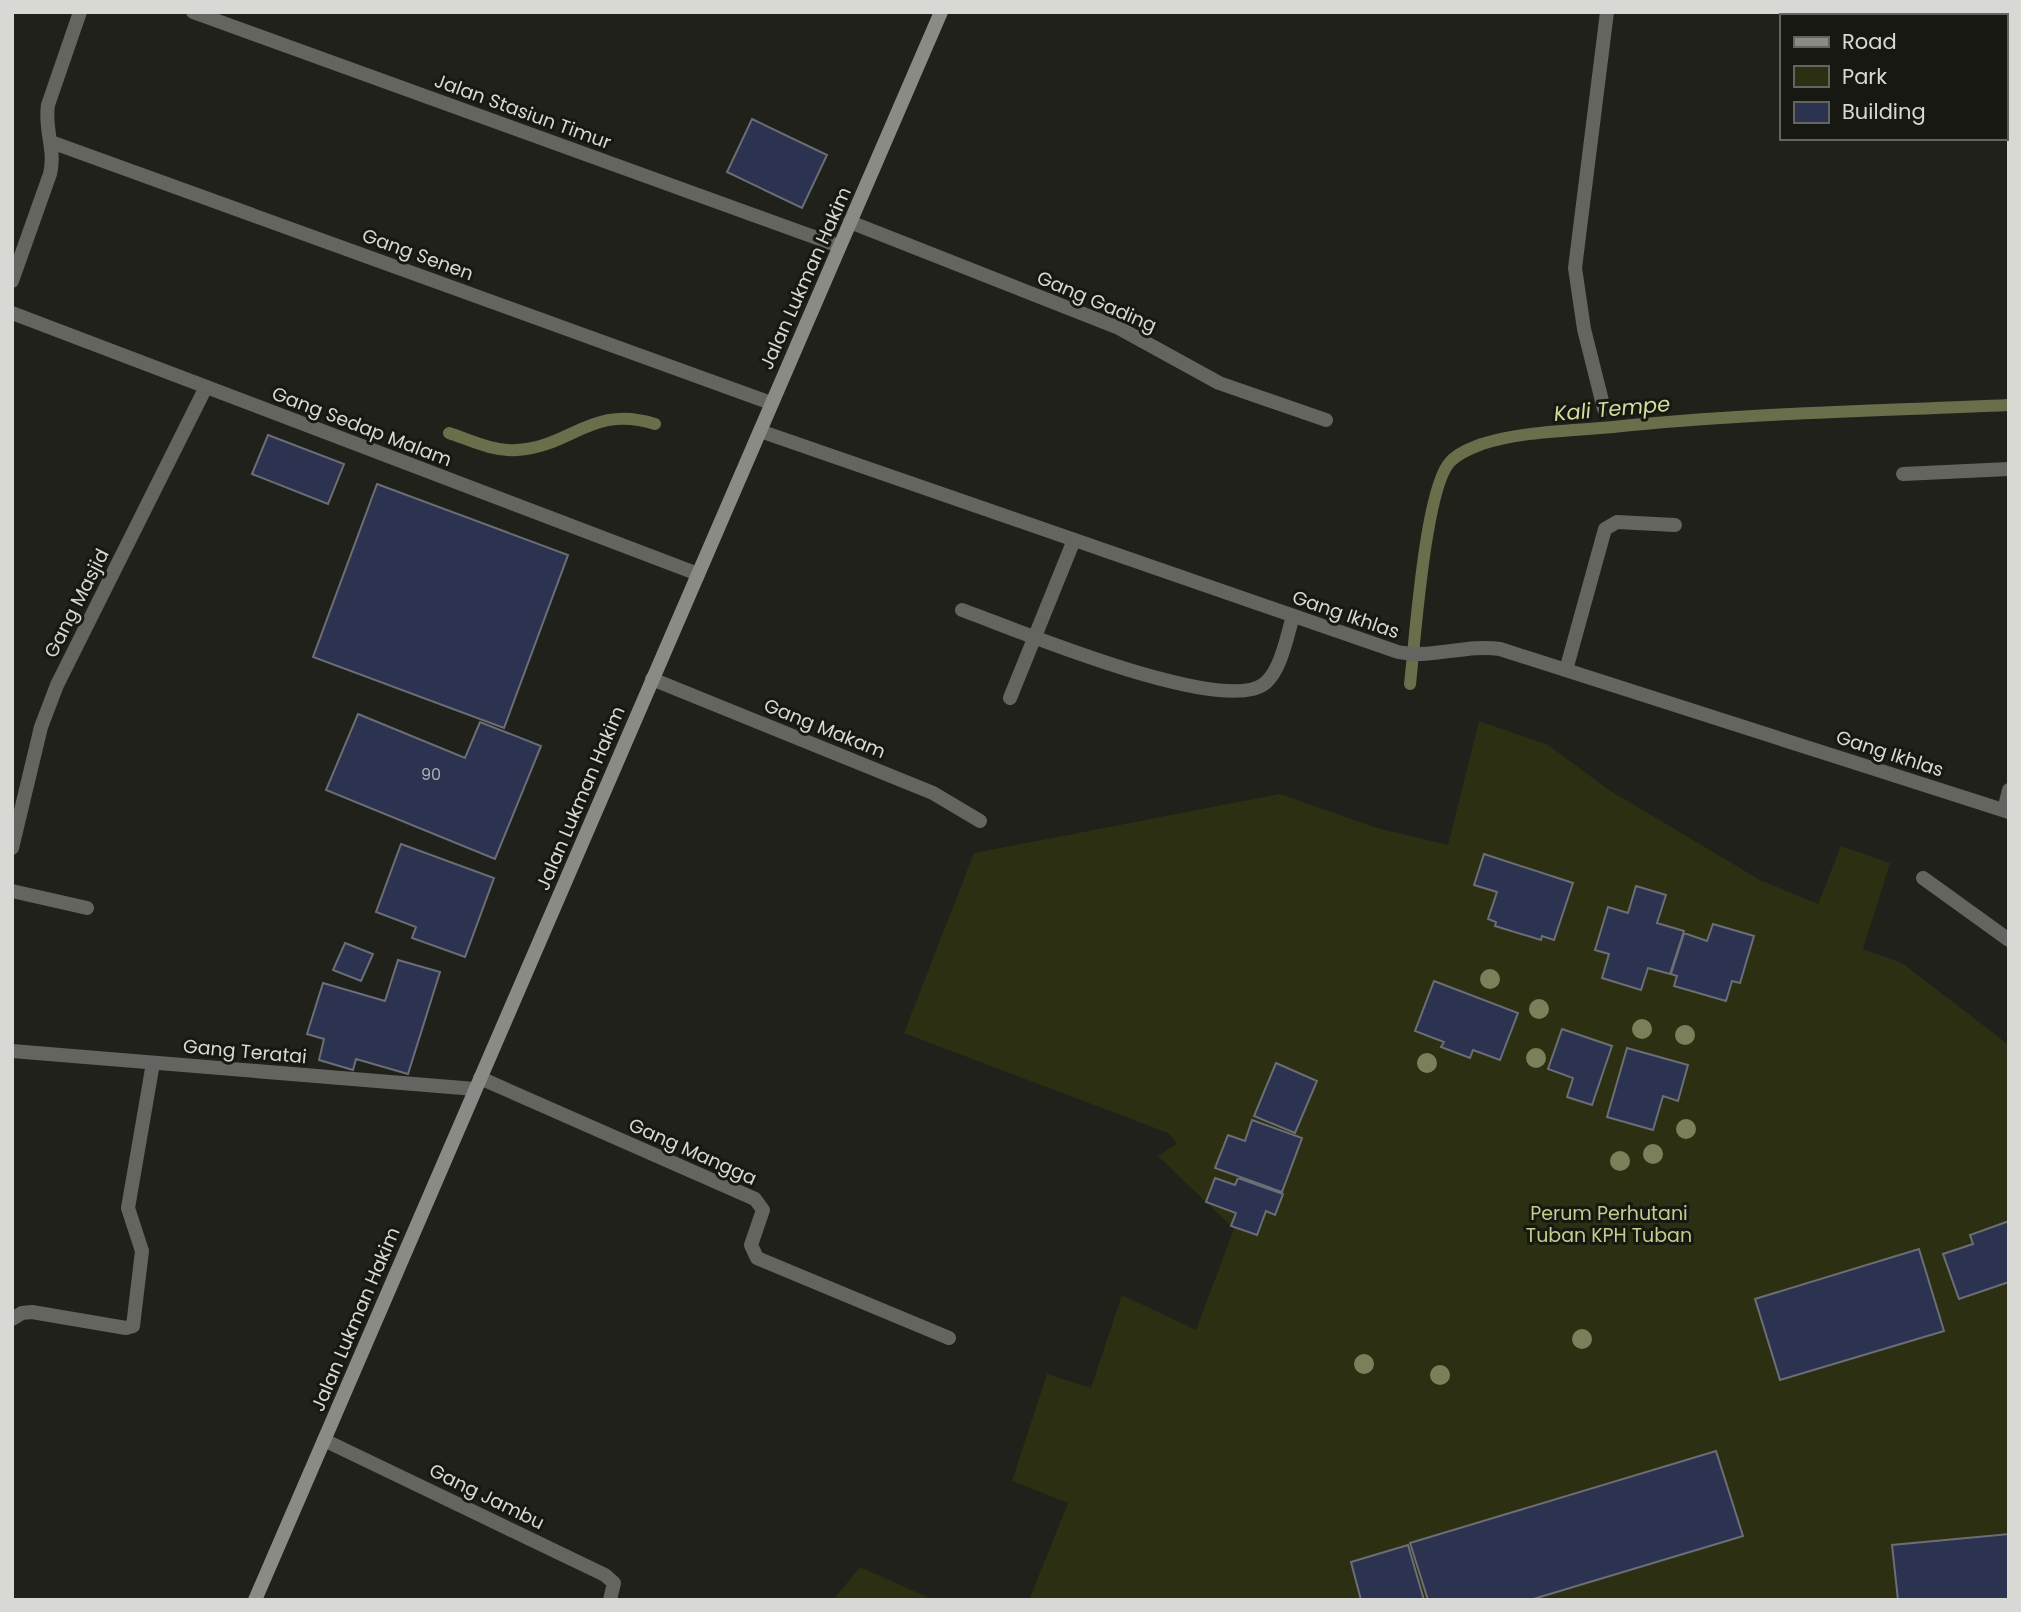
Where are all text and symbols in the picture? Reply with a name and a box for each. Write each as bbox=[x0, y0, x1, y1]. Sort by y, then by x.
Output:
legend bbox=[1780, 14, 2007, 140]
text: Road bbox=[1842, 27, 1897, 56]
text: Park bbox=[1842, 62, 1887, 91]
street label: Jalan Stasiun Timur bbox=[431, 67, 615, 156]
text: Building bbox=[1842, 97, 1926, 126]
street label: Jalan Lukman Hakim bbox=[753, 182, 858, 374]
street label: Gang Senen bbox=[358, 222, 477, 287]
street label: Gang Gading bbox=[1033, 264, 1161, 339]
street label: Gang Sedap Malam bbox=[268, 380, 456, 473]
water label: Kali Tempe bbox=[1553, 389, 1671, 428]
street label: Gang Masjid bbox=[37, 544, 116, 662]
street label: Gang Ikhlas bbox=[1289, 584, 1403, 645]
street label: Gang Makam bbox=[760, 692, 890, 765]
street label: Jalan Lukman Hakim bbox=[529, 702, 631, 894]
street label: Gang Ikhlas bbox=[1833, 723, 1947, 784]
house number: 90 bbox=[421, 763, 441, 786]
street label: Gang Teratai bbox=[182, 1033, 308, 1070]
street label: Gang Mangga bbox=[624, 1111, 761, 1192]
park label: Perum Perhutani Tuban KPH Tuban bbox=[1526, 1200, 1692, 1249]
street label: Jalan Lukman Hakim bbox=[304, 1223, 406, 1415]
street label: Gang Jambu bbox=[425, 1457, 549, 1536]

